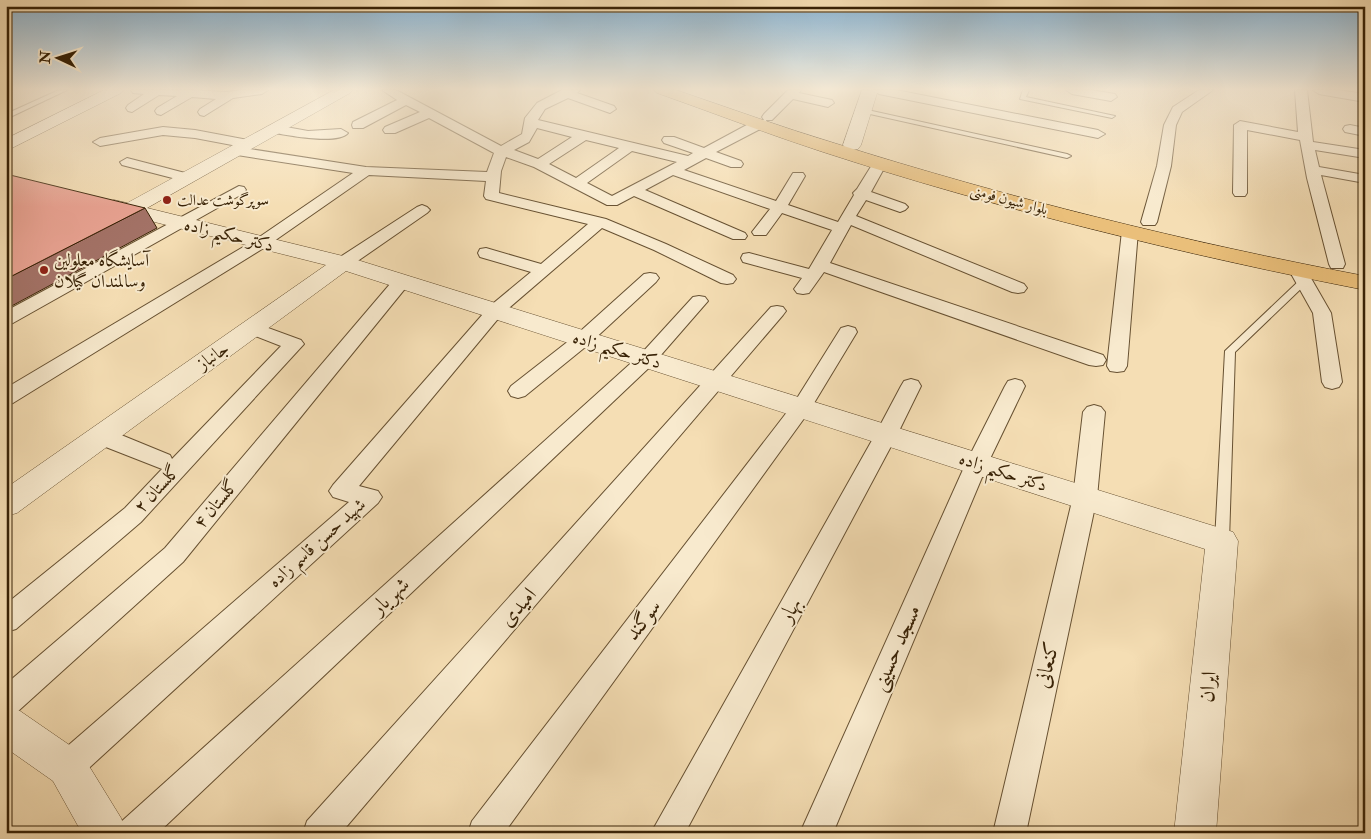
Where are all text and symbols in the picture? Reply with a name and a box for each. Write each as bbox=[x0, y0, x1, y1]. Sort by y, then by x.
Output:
north arrow bbox=[32, 32, 82, 82]
text: N bbox=[37, 50, 54, 65]
street label: بلوار شیون فومنی bbox=[968, 181, 1050, 220]
place label: سوپرگوشت عدالت bbox=[177, 191, 269, 210]
marker: سوپرگوشت عدالت bbox=[161, 194, 173, 206]
street label: دکتر حکیم زاده bbox=[180, 213, 276, 263]
place label: آسایشگاه معلولین وسالمندان گیلان bbox=[54, 248, 151, 293]
marker: آسایشگاه معلولین وسالمندان گیلان bbox=[38, 264, 50, 276]
street label: دکتر حکیم زاده bbox=[568, 326, 664, 380]
street label: جانباز bbox=[191, 337, 234, 376]
street label: دکتر حکیم زاده bbox=[954, 447, 1050, 503]
street label: گلستان ۲ bbox=[129, 460, 185, 518]
street label: گلستان ۴ bbox=[189, 475, 243, 533]
street label: شهید حسن قاسم زاده bbox=[263, 493, 375, 597]
street label: شهریار bbox=[363, 571, 415, 622]
street label: امیدی bbox=[493, 582, 543, 632]
street label: بهار bbox=[771, 593, 808, 629]
street label: سوگند bbox=[619, 594, 667, 646]
street label: مسجد حسینی bbox=[865, 601, 928, 696]
street label: کنعانی bbox=[1029, 639, 1065, 691]
street label: ایران bbox=[1193, 670, 1223, 704]

